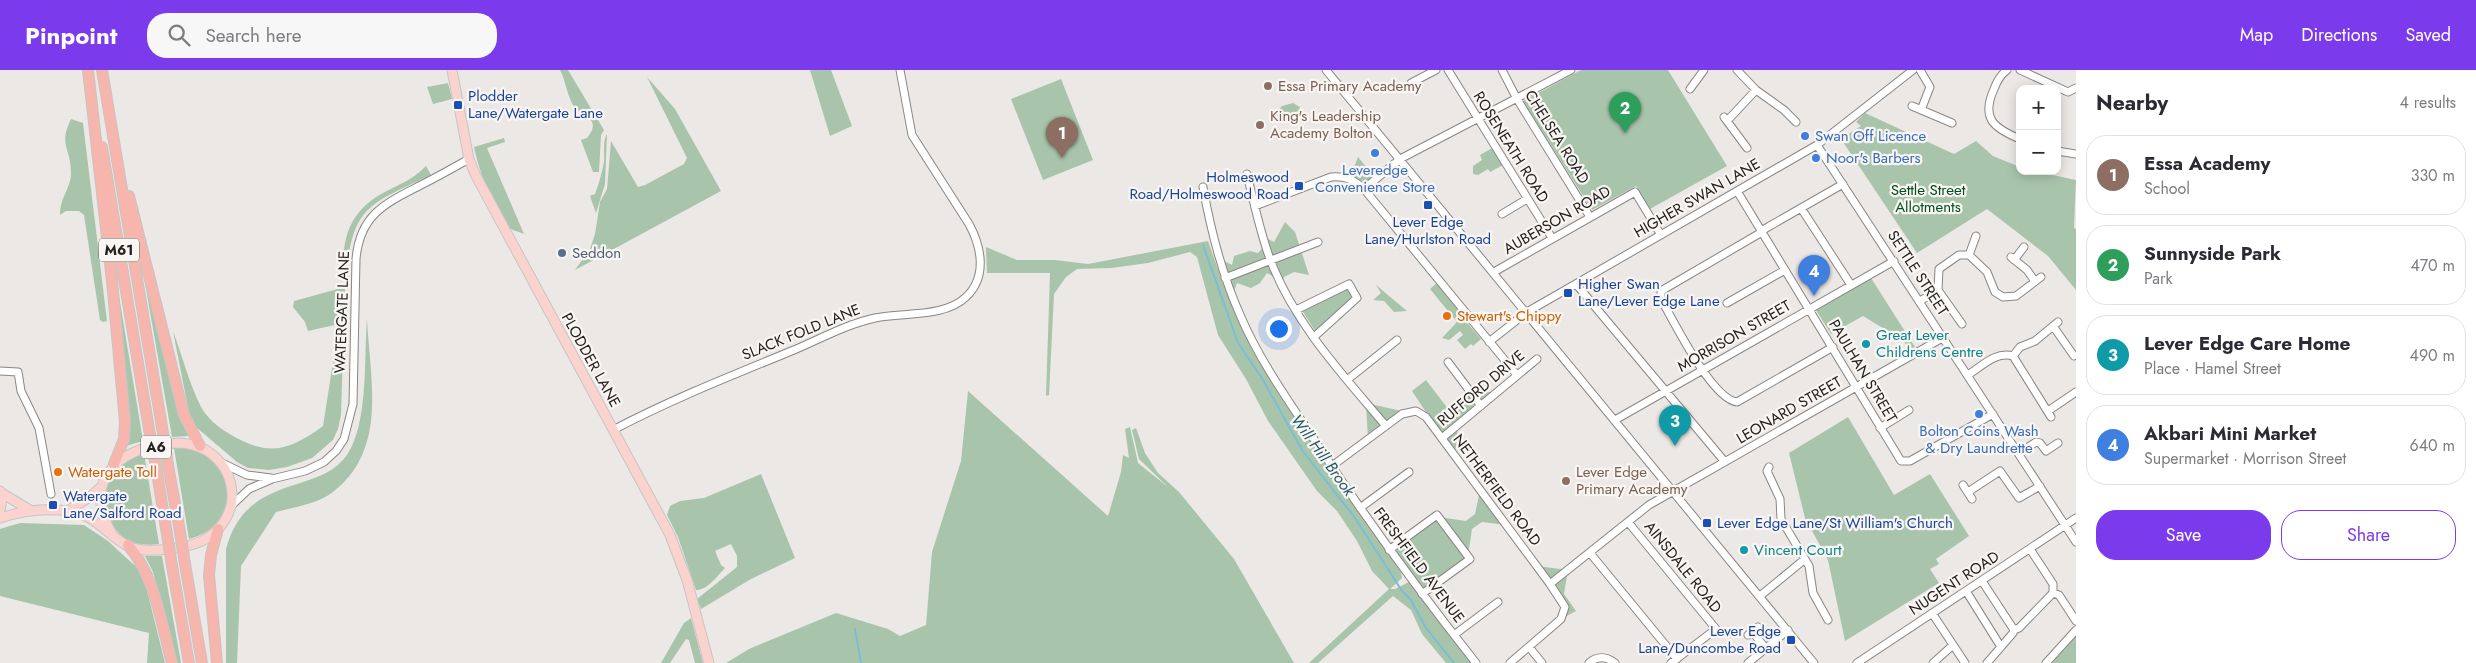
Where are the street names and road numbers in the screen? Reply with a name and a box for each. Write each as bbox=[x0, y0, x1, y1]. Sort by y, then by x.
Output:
street label: CHELSEA ROAD bbox=[1519, 86, 1595, 188]
street label: ROSENEATH ROAD bbox=[1468, 87, 1554, 207]
street label: HIGHER SWAN LANE bbox=[1630, 153, 1764, 243]
street label: AUBERSON ROAD bbox=[1499, 180, 1615, 260]
street label: SETTLE STREET bbox=[1882, 226, 1954, 320]
road number: M61 bbox=[99, 238, 139, 262]
street label: WATERGATE LANE bbox=[329, 250, 355, 374]
street label: MORRISON STREET bbox=[1673, 295, 1795, 377]
street label: SLACK FOLD LANE bbox=[739, 298, 863, 366]
street label: PLODDER LANE bbox=[556, 309, 626, 411]
street label: PAULHAN STREET bbox=[1823, 315, 1903, 427]
street label: RUFFORD DRIVE bbox=[1432, 345, 1530, 431]
street label: LEONARD STREET bbox=[1732, 371, 1846, 449]
street label: NETHERFIELD ROAD bbox=[1448, 429, 1546, 551]
road number: A6 bbox=[141, 436, 171, 458]
street label: FRESHFIELD AVENUE bbox=[1368, 503, 1470, 627]
street label: AINSDALE ROAD bbox=[1639, 516, 1727, 618]
street label: NUGENT ROAD bbox=[1904, 545, 2004, 621]

